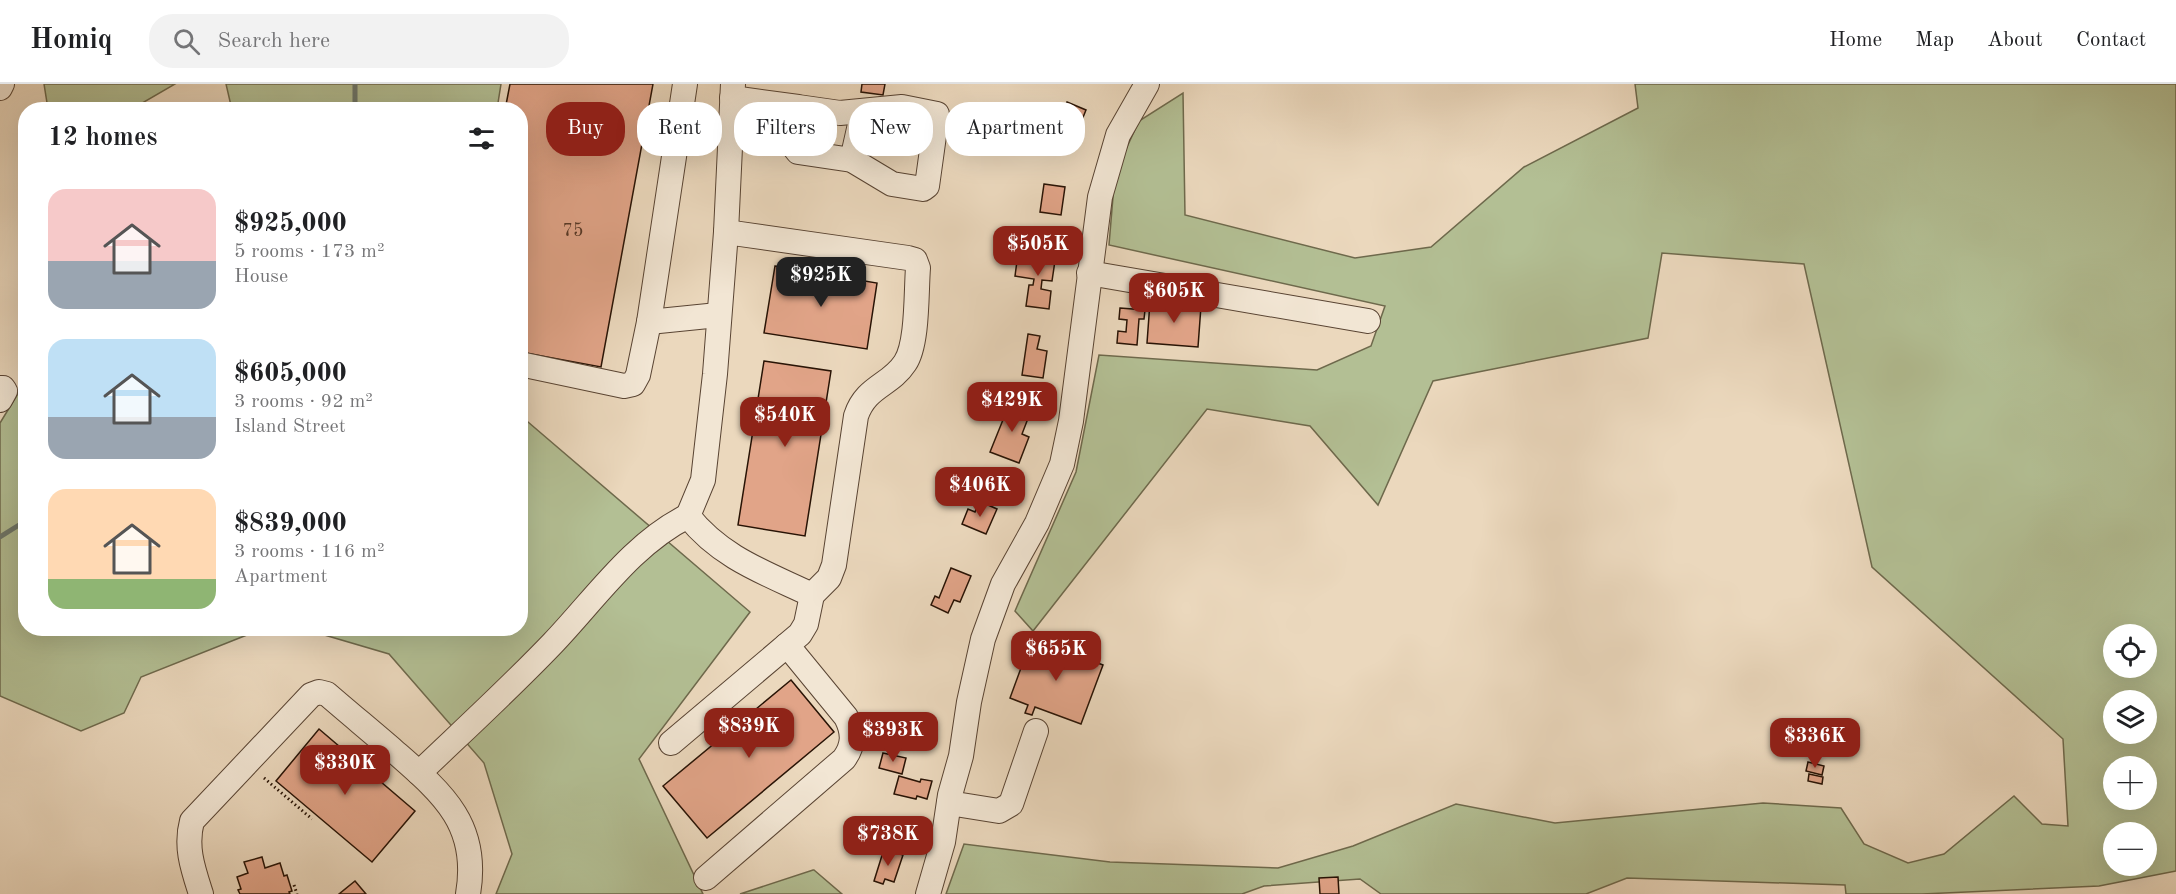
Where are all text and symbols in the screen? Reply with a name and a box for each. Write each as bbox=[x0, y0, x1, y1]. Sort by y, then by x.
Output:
search box bbox=[149, 14, 569, 68]
icon: search bbox=[170, 25, 203, 58]
text: Homiq bbox=[30, 27, 113, 55]
text: Search here bbox=[218, 30, 330, 52]
text: Home bbox=[1829, 30, 1882, 51]
text: Map bbox=[1915, 30, 1954, 51]
text: About bbox=[1987, 30, 2043, 51]
text: Contact bbox=[2076, 30, 2146, 51]
chip: Buy bbox=[546, 102, 625, 156]
chip: Rent bbox=[637, 102, 722, 156]
chip: Filters bbox=[734, 102, 837, 156]
chip: New bbox=[849, 102, 933, 156]
chip: Apartment bbox=[945, 102, 1085, 156]
icon: filters bbox=[465, 122, 498, 155]
text: 12 homes bbox=[48, 125, 157, 151]
text: $925,000 bbox=[234, 211, 347, 237]
icon: home bbox=[96, 213, 168, 285]
house number: 75 bbox=[563, 222, 583, 240]
pin: $505K bbox=[996, 226, 1080, 277]
text: $505K bbox=[1007, 235, 1069, 255]
text: 5 rooms · 173 m² bbox=[234, 242, 384, 262]
pin: $925K bbox=[779, 257, 863, 308]
text: $925K bbox=[790, 266, 852, 286]
text: House bbox=[234, 267, 288, 287]
pin: $605K bbox=[1132, 273, 1216, 324]
text: $605K bbox=[1143, 282, 1205, 302]
text: $605,000 bbox=[234, 361, 347, 387]
icon: home bbox=[96, 363, 168, 435]
pin: $429K bbox=[970, 382, 1054, 433]
text: $429K bbox=[981, 391, 1043, 411]
text: 3 rooms · 92 m² bbox=[234, 392, 373, 412]
pin: $540K bbox=[743, 397, 827, 448]
text: $540K bbox=[754, 406, 816, 426]
text: Island Street bbox=[234, 417, 346, 437]
pin: $406K bbox=[938, 467, 1022, 518]
text: $406K bbox=[949, 476, 1011, 496]
text: $839,000 bbox=[234, 511, 347, 537]
icon: home bbox=[96, 513, 168, 585]
text: 3 rooms · 116 m² bbox=[234, 542, 384, 562]
text: Apartment bbox=[234, 567, 328, 587]
map controls bbox=[2103, 624, 2157, 876]
button: locate bbox=[2103, 624, 2157, 678]
pin: $655K bbox=[1014, 631, 1098, 682]
text: $655K bbox=[1025, 640, 1087, 660]
button: layers bbox=[2103, 690, 2157, 744]
pin: $839K bbox=[707, 708, 791, 759]
pin: $393K bbox=[851, 712, 935, 763]
text: $839K bbox=[718, 717, 780, 737]
pin: $336K bbox=[1773, 718, 1857, 769]
text: $393K bbox=[862, 721, 924, 741]
text: $336K bbox=[1784, 727, 1846, 747]
pin: $330K bbox=[303, 745, 387, 796]
text: $330K bbox=[314, 754, 376, 774]
button: + bbox=[2103, 756, 2157, 810]
pin: $738K bbox=[846, 816, 930, 867]
button: − bbox=[2103, 822, 2157, 876]
text: $738K bbox=[857, 825, 919, 845]

